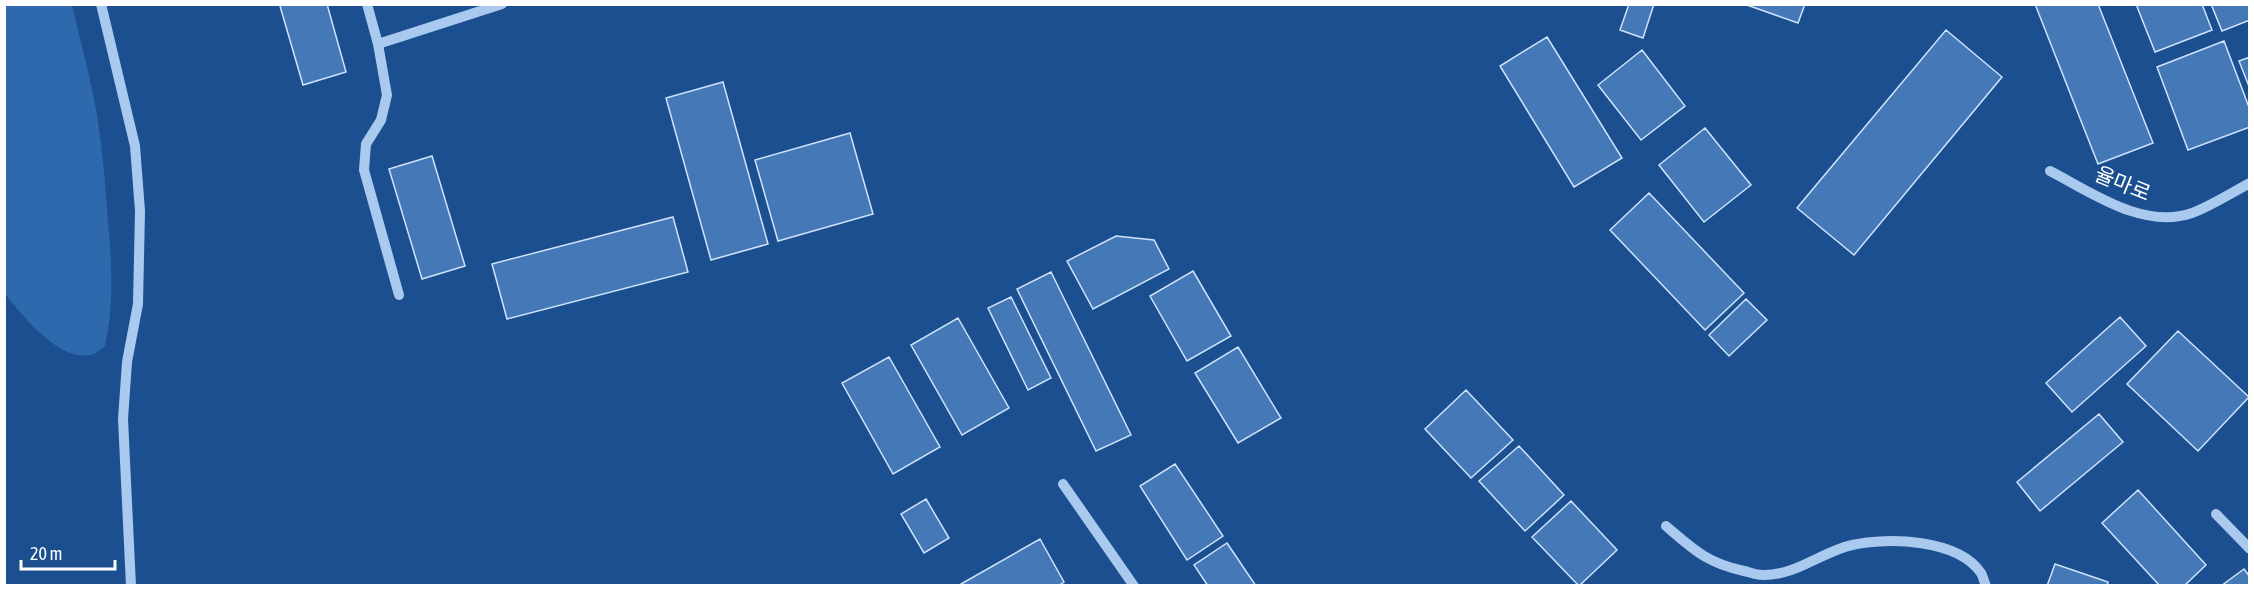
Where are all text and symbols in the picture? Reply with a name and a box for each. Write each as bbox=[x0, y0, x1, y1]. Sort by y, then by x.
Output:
street label: 율마로 bbox=[2092, 161, 2154, 205]
scale bar bbox=[21, 533, 116, 571]
text: 20 m bbox=[30, 543, 62, 564]

